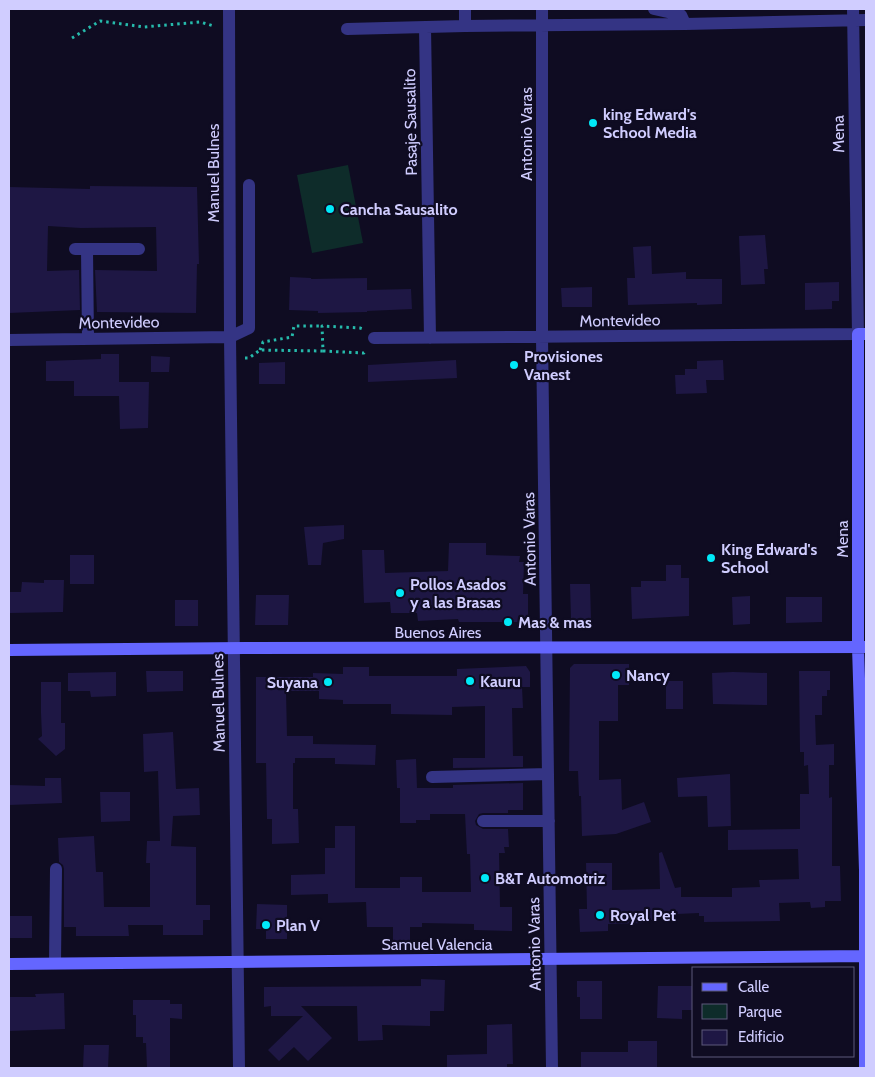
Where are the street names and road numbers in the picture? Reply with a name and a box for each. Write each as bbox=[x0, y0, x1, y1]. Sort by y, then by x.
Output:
street label: Pasaje Sausalito bbox=[400, 68, 421, 176]
street label: Antonio Varas bbox=[517, 87, 536, 181]
street label: Mena bbox=[829, 115, 848, 153]
street label: Manuel Bulnes bbox=[204, 123, 223, 222]
street label: Montevideo bbox=[579, 310, 661, 331]
street label: Montevideo bbox=[78, 312, 160, 333]
street label: Antonio Varas bbox=[519, 492, 540, 586]
street label: Mena bbox=[833, 520, 852, 558]
street label: Buenos Aires bbox=[395, 623, 482, 642]
street label: Manuel Bulnes bbox=[208, 653, 229, 753]
street label: Antonio Varas bbox=[524, 897, 545, 991]
street label: Samuel Valencia bbox=[382, 935, 493, 954]

